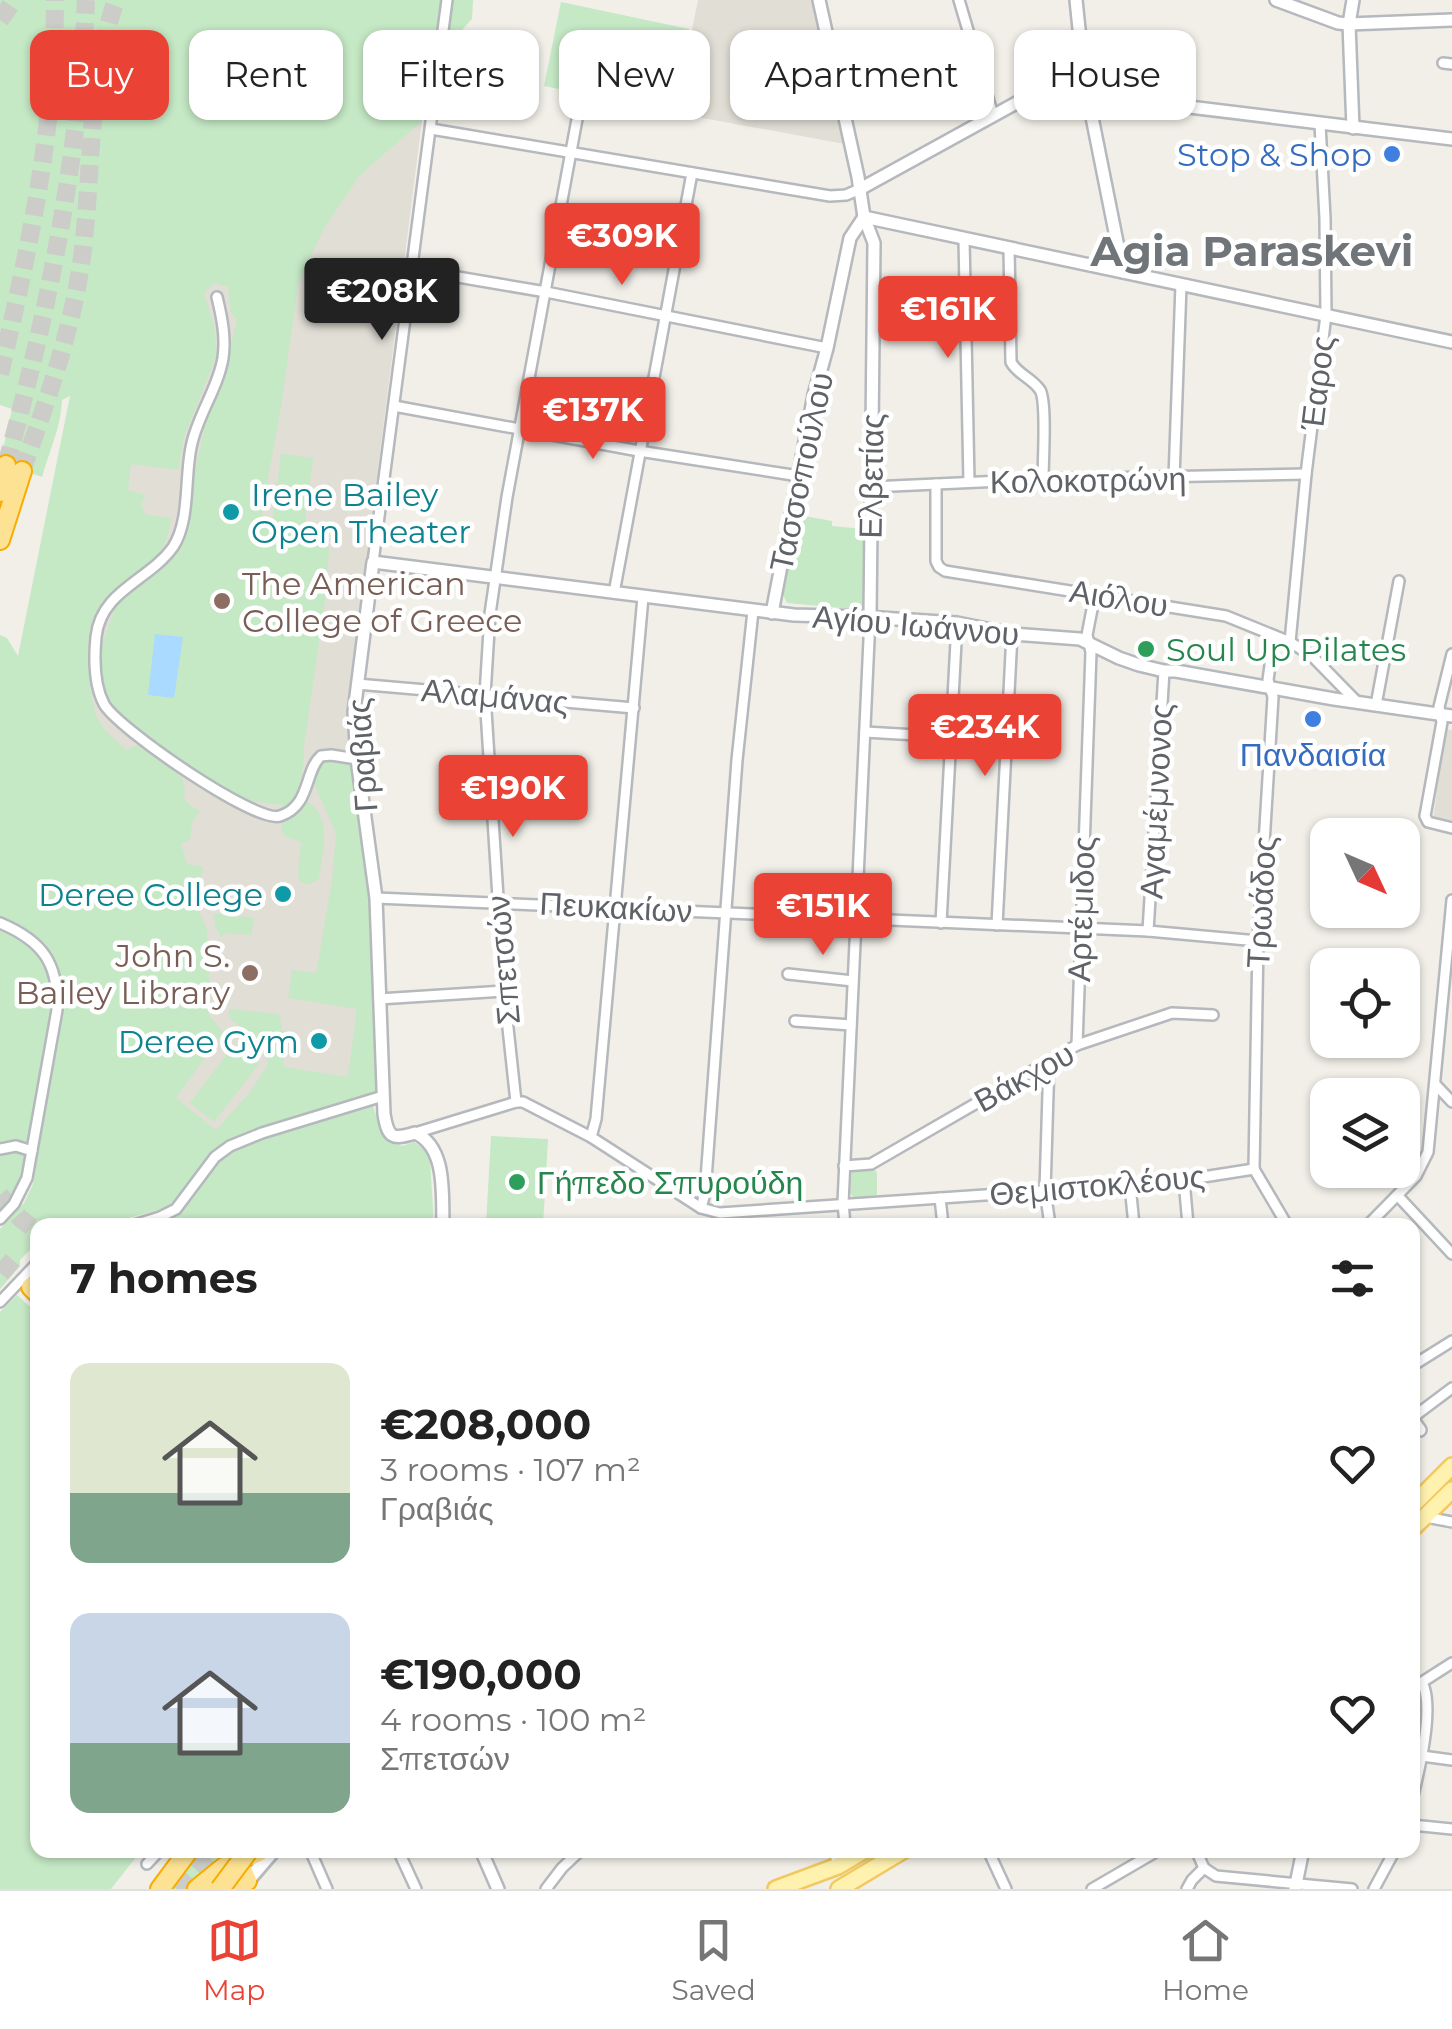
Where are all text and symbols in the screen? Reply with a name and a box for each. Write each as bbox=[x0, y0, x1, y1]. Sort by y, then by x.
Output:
chip: Buy bbox=[30, 30, 169, 120]
chip: Rent bbox=[189, 30, 343, 120]
chip: Filters bbox=[363, 30, 539, 120]
chip: New bbox=[559, 30, 710, 120]
chip: Apartment bbox=[730, 30, 994, 120]
chip: House bbox=[1014, 30, 1196, 120]
place label: Stop & Shop bbox=[1177, 135, 1372, 174]
marker: Stop & Shop bbox=[1381, 143, 1403, 165]
pin: €309K bbox=[552, 203, 692, 288]
text: €309K bbox=[567, 216, 677, 255]
district label: Agia Paraskevi bbox=[1090, 225, 1413, 277]
pin: €208K bbox=[312, 258, 452, 343]
text: €208K bbox=[326, 271, 438, 310]
pin: €161K bbox=[878, 276, 1018, 361]
text: €161K bbox=[900, 289, 996, 328]
street label: Έαρος bbox=[1292, 333, 1342, 434]
street label: Τασσοπούλου bbox=[761, 369, 841, 575]
pin: €137K bbox=[523, 377, 663, 462]
text: €137K bbox=[542, 390, 644, 429]
street label: Ελβετίας bbox=[850, 413, 892, 539]
street label: Κολοκοτρώνη bbox=[989, 459, 1187, 501]
place label: Irene Bailey Open Theater bbox=[251, 475, 471, 551]
marker: Irene Bailey Open Theater bbox=[220, 501, 242, 523]
place label: The American College of Greece bbox=[242, 564, 522, 640]
street label: Αιόλου bbox=[1067, 571, 1171, 625]
marker: The American College of Greece bbox=[211, 590, 233, 612]
street label: Αγίου Ιωάννου bbox=[811, 597, 1021, 653]
place label: Soul Up Pilates bbox=[1166, 630, 1406, 669]
marker: Soul Up Pilates bbox=[1135, 638, 1157, 660]
street label: Αλαμάνας bbox=[420, 670, 570, 722]
pin: €234K bbox=[915, 694, 1055, 779]
street label: Γραβιάς bbox=[339, 697, 385, 813]
street label: Αγαμέμνονος bbox=[1131, 702, 1181, 900]
text: €234K bbox=[930, 707, 1040, 746]
marker: Πανδαισία bbox=[1302, 708, 1324, 730]
place label: Πανδαισία bbox=[1240, 735, 1386, 774]
pin: €190K bbox=[443, 755, 583, 840]
text: €190K bbox=[461, 768, 565, 807]
north arrow bbox=[1310, 818, 1420, 928]
map controls bbox=[1310, 818, 1420, 1188]
street label: Αρτέμιδος bbox=[1059, 835, 1103, 983]
street label: Τρωάδος bbox=[1238, 835, 1284, 969]
pin: €151K bbox=[753, 873, 893, 958]
place label: Deree College bbox=[38, 875, 263, 914]
marker: Deree College bbox=[272, 883, 294, 905]
street label: Πευκακίων bbox=[539, 884, 693, 930]
text: €151K bbox=[776, 886, 870, 925]
street label: Σπετσών bbox=[478, 894, 528, 1026]
place label: John S. Bailey Library bbox=[15, 936, 231, 1012]
button: locate bbox=[1310, 948, 1420, 1058]
marker: John S. Bailey Library bbox=[239, 962, 261, 984]
place label: Deree Gym bbox=[118, 1022, 299, 1061]
marker: Deree Gym bbox=[308, 1030, 330, 1052]
street label: Βάκχου bbox=[967, 1034, 1081, 1120]
button: layers bbox=[1310, 1078, 1420, 1188]
street label: Θεμιστοκλέους bbox=[988, 1156, 1206, 1214]
place label: Γήπεδο Σπυρούδη bbox=[537, 1163, 803, 1202]
marker: Γήπεδο Σπυρούδη bbox=[506, 1171, 528, 1193]
icon: filters bbox=[1325, 1251, 1380, 1306]
text: 7 homes bbox=[70, 1252, 258, 1304]
text: €208,000 bbox=[380, 1398, 591, 1450]
icon: home bbox=[150, 1403, 270, 1523]
icon: heart bbox=[1325, 1436, 1380, 1491]
text: 3 rooms · 107 m² bbox=[380, 1450, 641, 1489]
text: Γραβιάς bbox=[380, 1489, 494, 1528]
text: €190,000 bbox=[380, 1648, 582, 1700]
icon: home bbox=[150, 1653, 270, 1773]
icon: heart bbox=[1325, 1686, 1380, 1741]
text: 4 rooms · 100 m² bbox=[380, 1700, 647, 1739]
text: Σπετσών bbox=[380, 1739, 510, 1778]
tab: Map bbox=[203, 1913, 265, 2007]
tab: Saved bbox=[672, 1913, 756, 2007]
tab: Home bbox=[1162, 1913, 1249, 2007]

